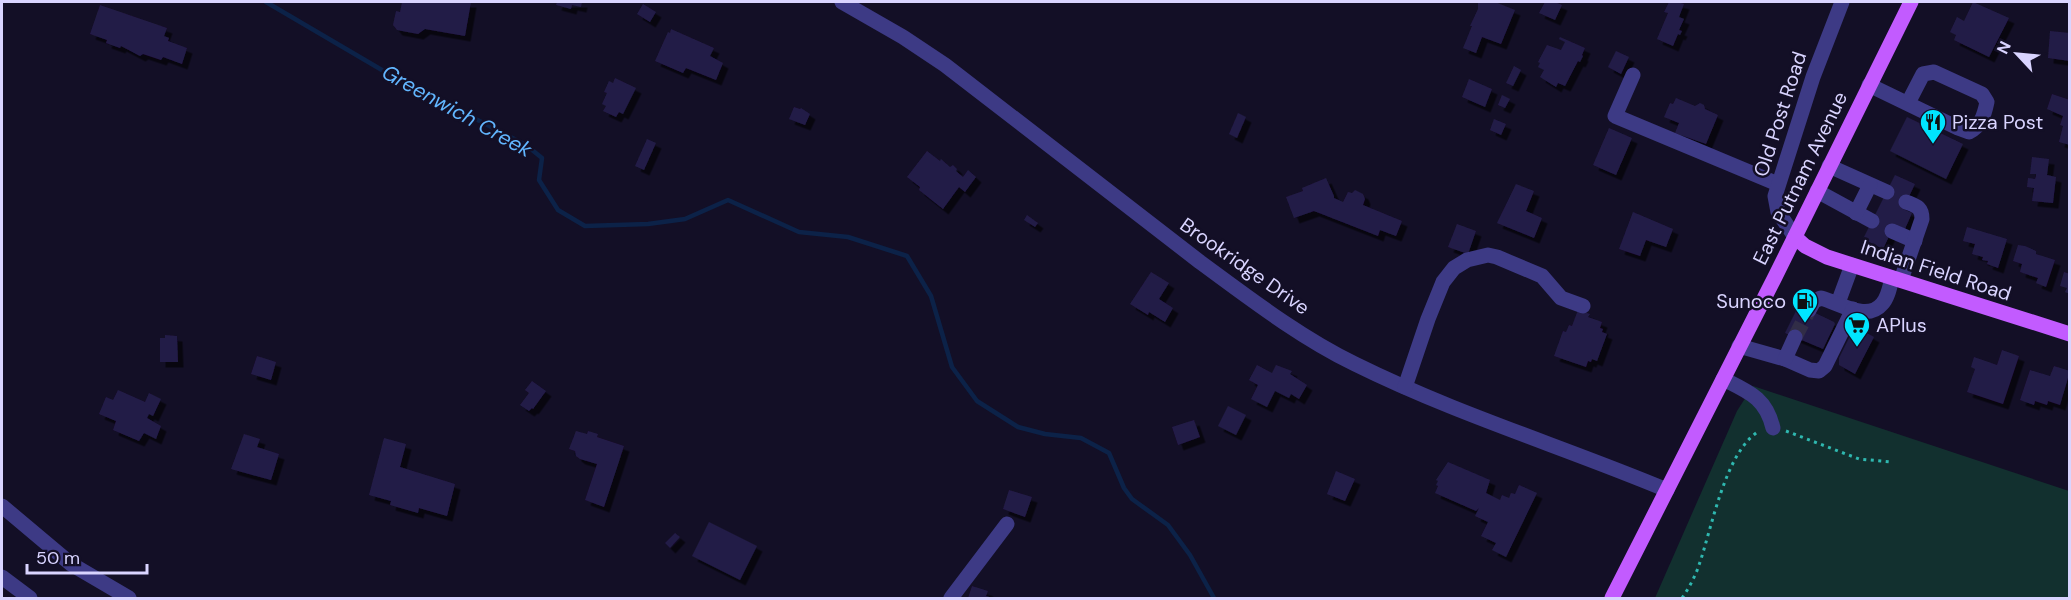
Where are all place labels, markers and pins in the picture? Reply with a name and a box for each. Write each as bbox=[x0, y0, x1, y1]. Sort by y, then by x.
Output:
restaurant icon: Pizza Post bbox=[1918, 107, 1948, 145]
place label: Pizza Post bbox=[1952, 109, 2043, 135]
fuel station icon: Sunoco bbox=[1790, 286, 1820, 324]
place label: Sunoco bbox=[1716, 288, 1786, 314]
supermarket icon: APlus bbox=[1842, 310, 1872, 348]
place label: APlus bbox=[1876, 312, 1927, 338]

